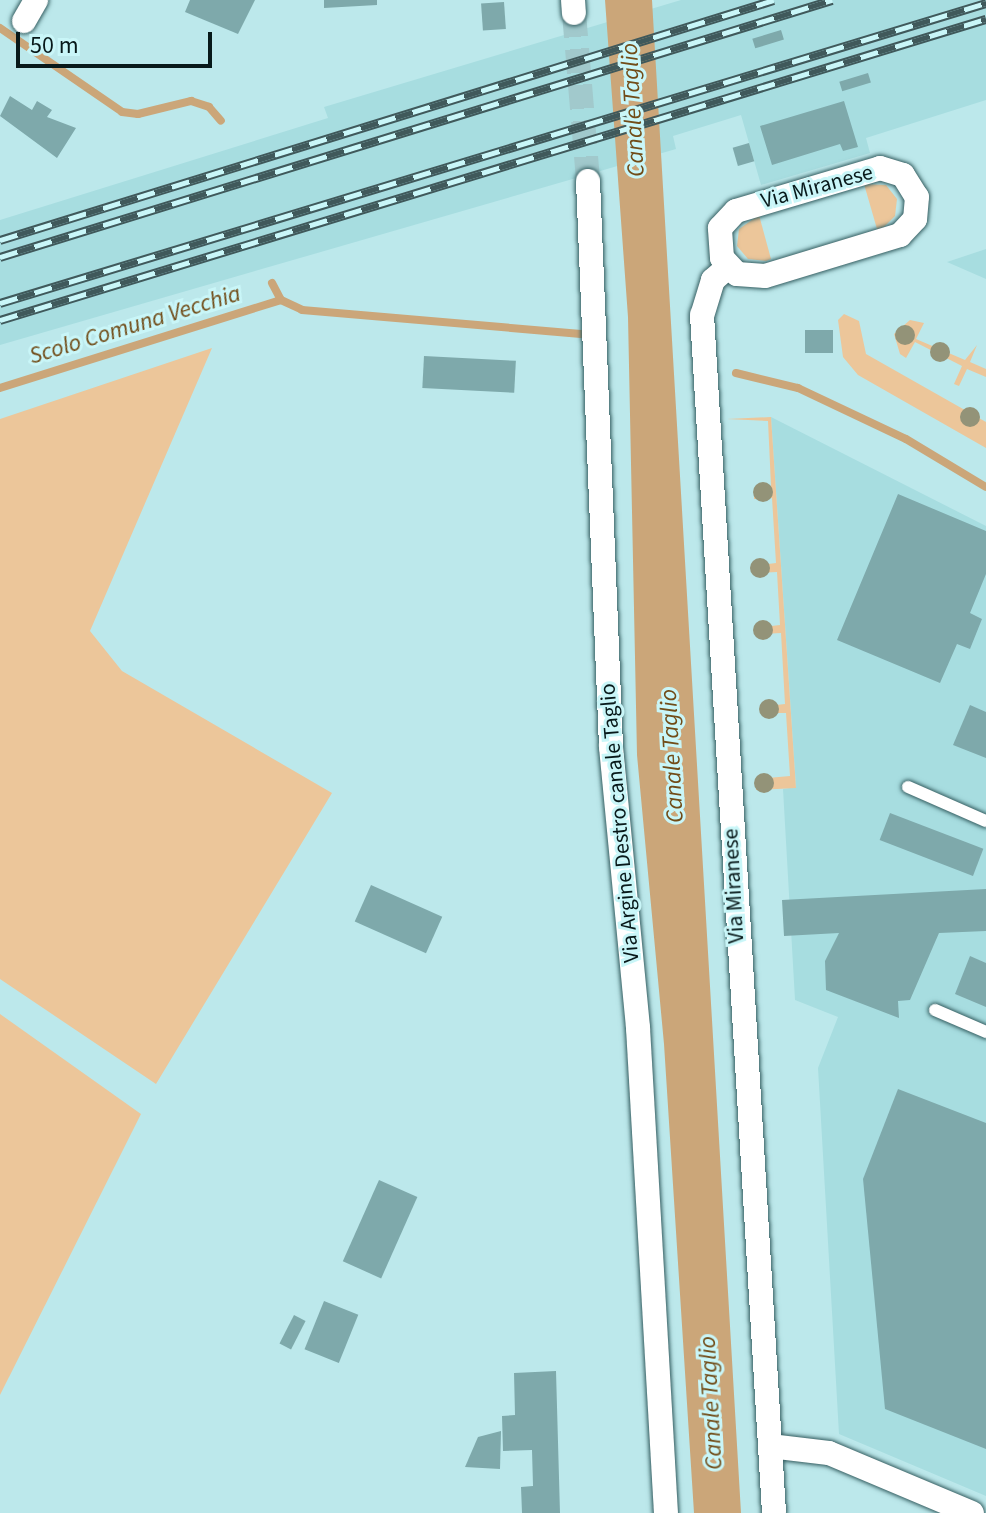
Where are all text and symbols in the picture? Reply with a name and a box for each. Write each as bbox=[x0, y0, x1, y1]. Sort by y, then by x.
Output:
scale bar bbox=[20, 16, 216, 66]
text: 50 m bbox=[30, 28, 79, 63]
water label: Canale Taglio bbox=[615, 42, 651, 178]
street label: Via Miranese bbox=[758, 159, 876, 215]
water label: Scolo Comuna Vecchia bbox=[26, 279, 244, 371]
street label: Via Argine Destro canale Taglio bbox=[595, 682, 645, 964]
water label: Canale Taglio bbox=[654, 688, 690, 824]
street label: Via Miranese bbox=[718, 828, 750, 944]
water label: Canale Taglio bbox=[693, 1335, 729, 1471]

